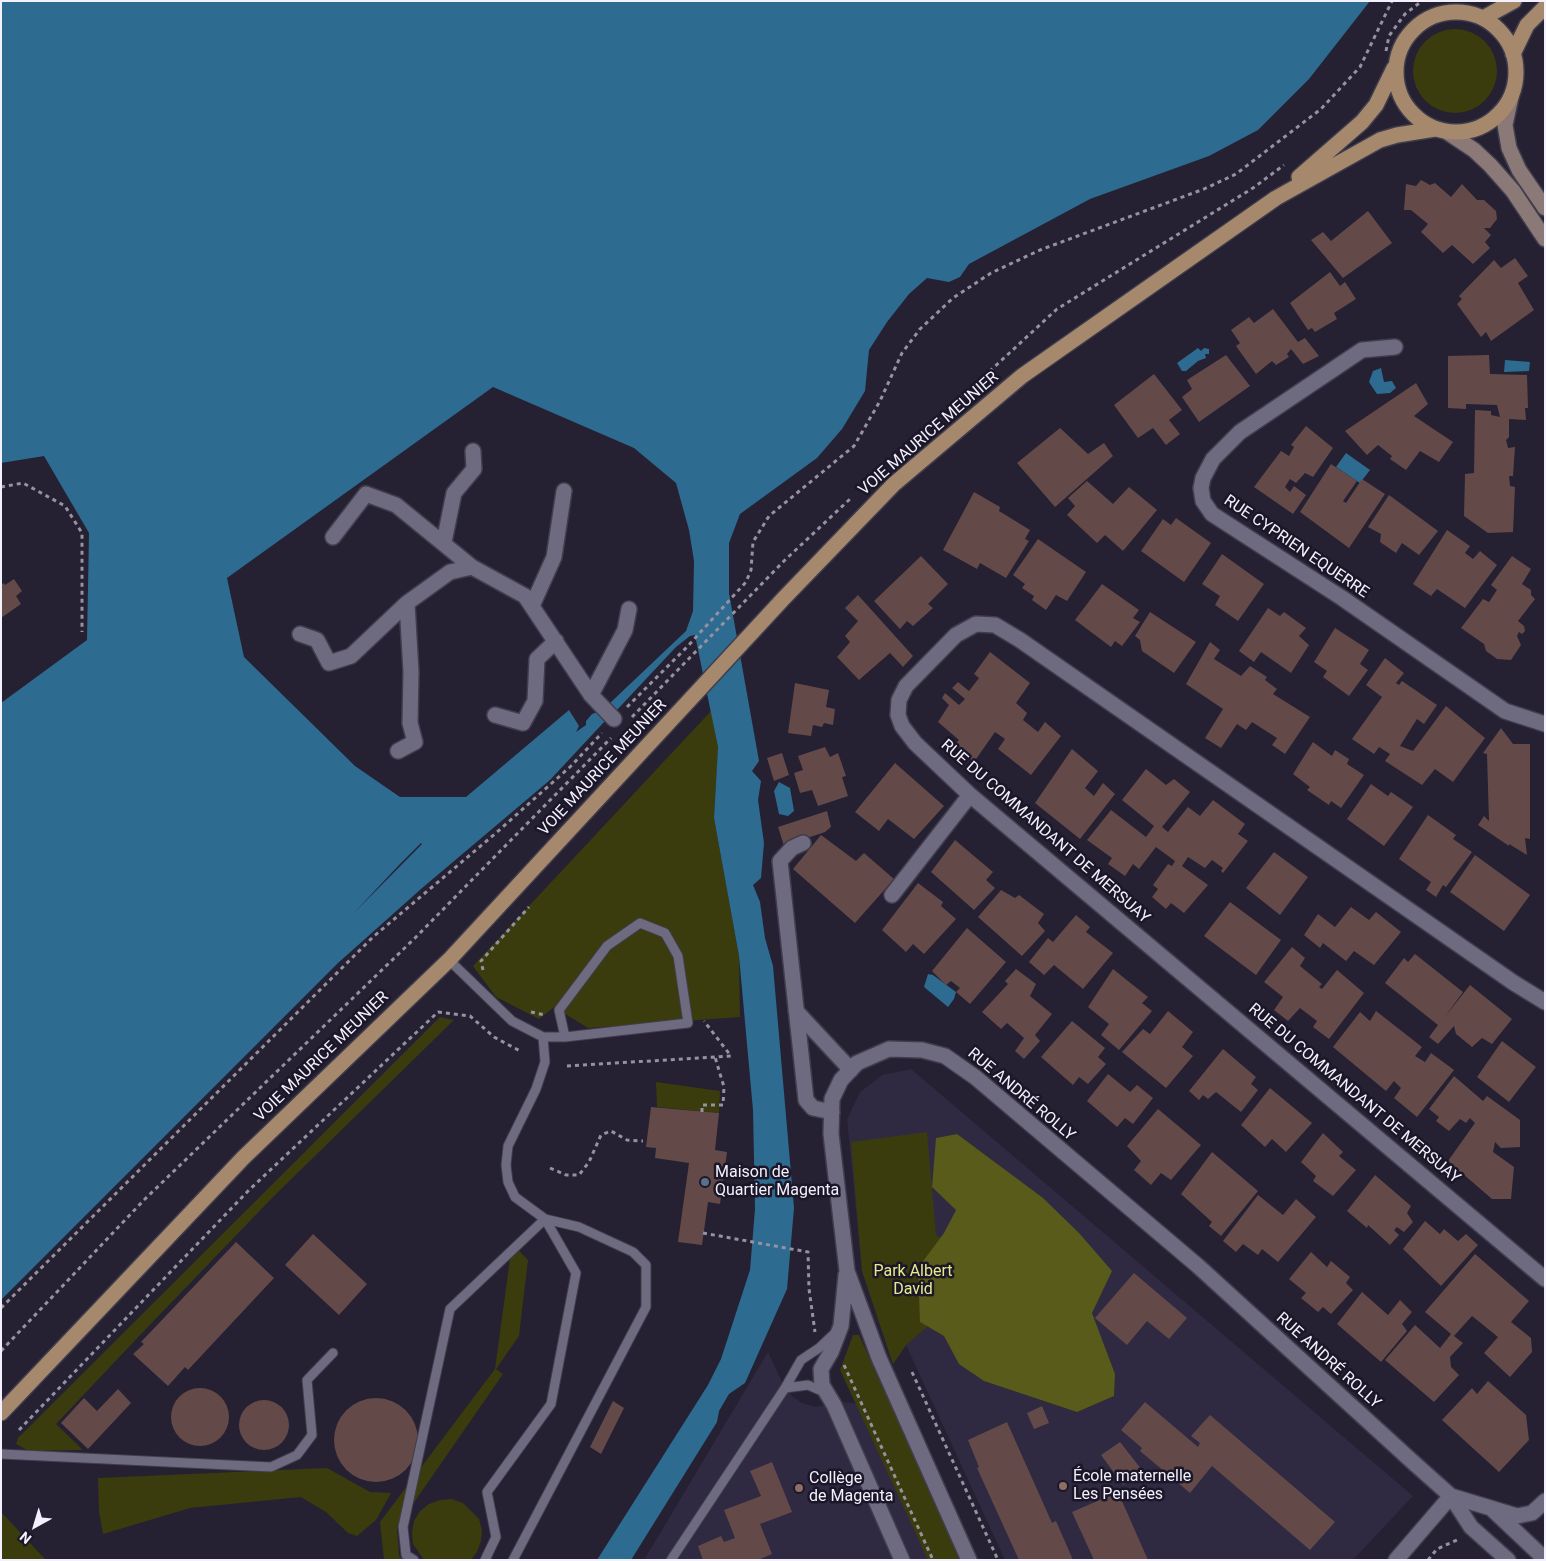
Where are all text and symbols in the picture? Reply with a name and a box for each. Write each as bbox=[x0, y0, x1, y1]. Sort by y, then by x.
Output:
street label: VOIE MAURICE MEUNIER bbox=[855, 368, 1003, 500]
street label: RUE CYPRIEN EQUERRE bbox=[1220, 491, 1372, 603]
street label: VOIE MAURICE MEUNIER bbox=[535, 696, 671, 840]
street label: RUE DU COMMANDANT DE MERSUAY bbox=[937, 736, 1153, 928]
street label: VOIE MAURICE MEUNIER bbox=[251, 988, 393, 1126]
street label: RUE DU COMMANDANT DE MERSUAY bbox=[1244, 1000, 1464, 1188]
street label: RUE ANDRÉ ROLLY bbox=[963, 1044, 1079, 1146]
place label: Maison de Quartier Magenta bbox=[715, 1163, 839, 1201]
marker: Maison de Quartier Magenta bbox=[699, 1176, 711, 1188]
park label: Park Albert David bbox=[873, 1262, 953, 1300]
street label: RUE ANDRÉ ROLLY bbox=[1272, 1309, 1384, 1413]
place label: École maternelle Les Pensées bbox=[1073, 1467, 1191, 1505]
place label: Collège de Magenta bbox=[809, 1469, 893, 1507]
marker: École maternelle Les Pensées bbox=[1057, 1480, 1069, 1492]
marker: Collège de Magenta bbox=[793, 1482, 805, 1494]
north arrow bbox=[10, 1501, 60, 1551]
text: N bbox=[17, 1528, 34, 1547]

